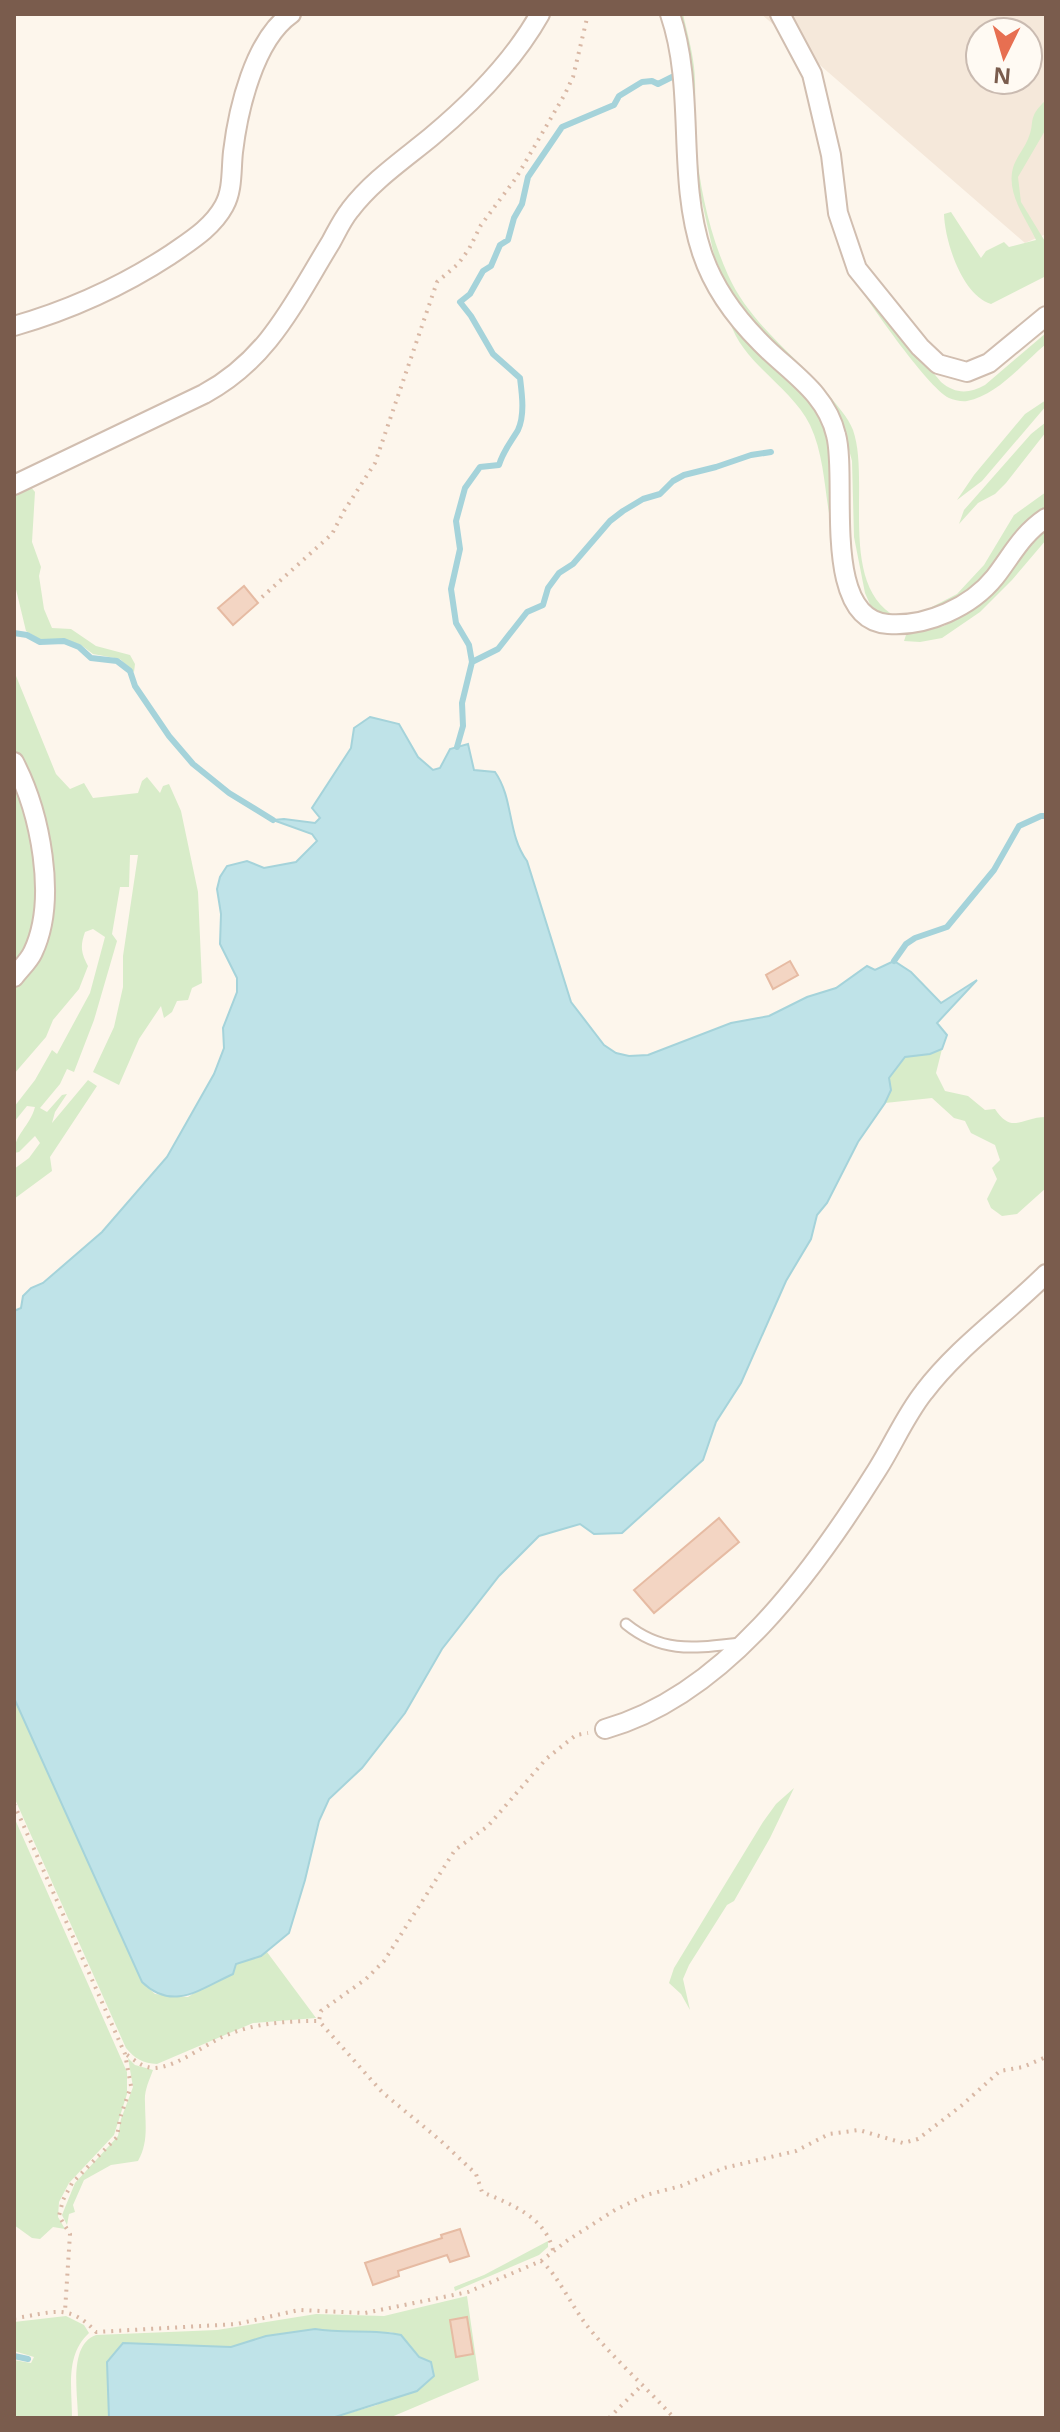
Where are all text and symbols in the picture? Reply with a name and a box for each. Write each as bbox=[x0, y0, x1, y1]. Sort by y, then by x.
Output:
north arrow bbox=[964, 16, 1044, 96]
text: N bbox=[992, 61, 1012, 93]

